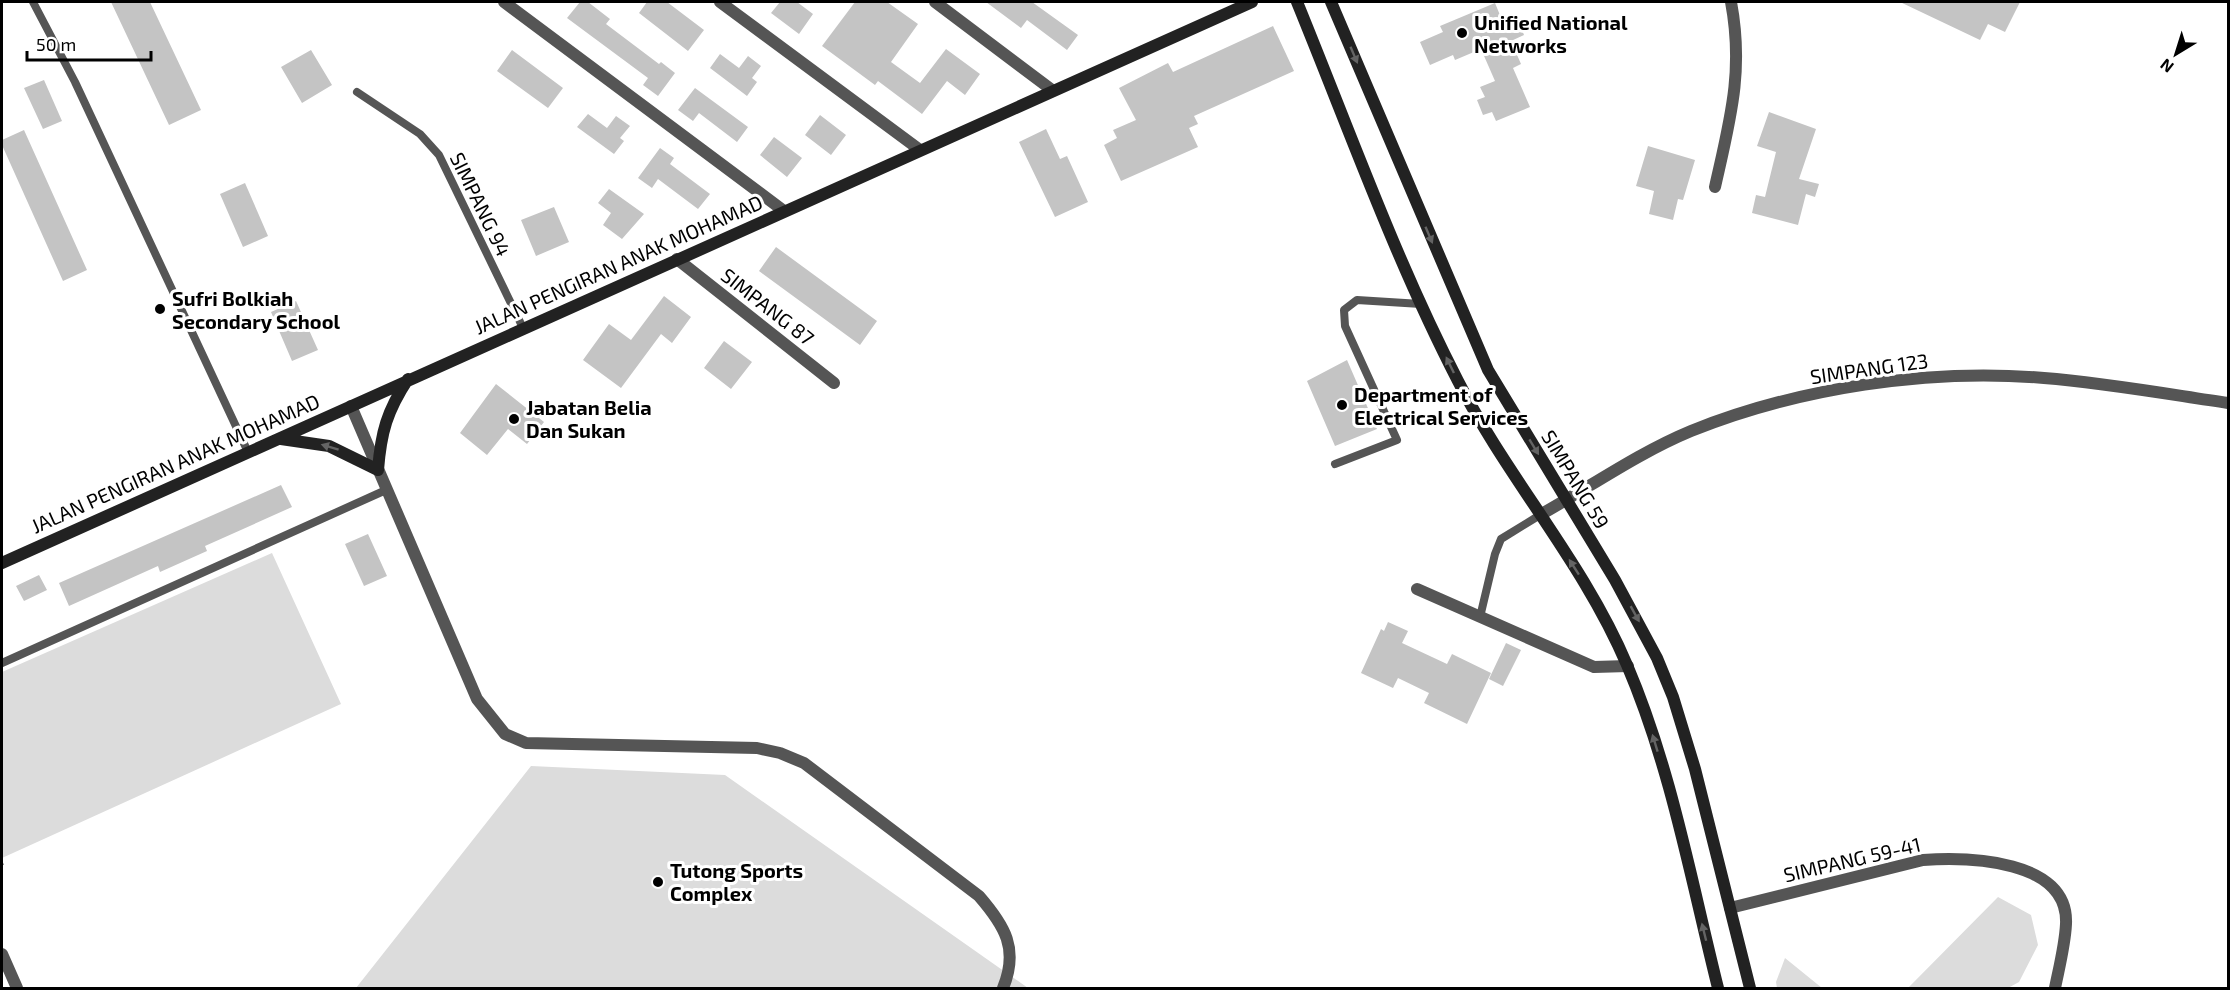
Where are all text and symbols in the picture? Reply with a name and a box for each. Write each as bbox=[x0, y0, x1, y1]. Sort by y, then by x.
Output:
place label: Unified National Networks bbox=[1474, 10, 1628, 57]
scale bar bbox=[27, 24, 152, 62]
north arrow bbox=[2146, 24, 2206, 84]
marker: Unified National Networks bbox=[1455, 26, 1469, 40]
text: 50 m bbox=[36, 33, 76, 55]
one-way arrow bbox=[1349, 47, 1359, 65]
text: N bbox=[2156, 55, 2177, 77]
street label: SIMPANG 94 bbox=[446, 148, 516, 260]
street label: JALAN PENGIRAN ANAK MOHAMAD bbox=[470, 189, 766, 339]
one-way arrow bbox=[1425, 226, 1435, 244]
street label: SIMPANG 87 bbox=[717, 262, 819, 350]
place label: Sufri Bolkiah Secondary School bbox=[172, 286, 340, 334]
marker: Sufri Bolkiah Secondary School bbox=[153, 302, 167, 316]
street label: SIMPANG 123 bbox=[1808, 348, 1930, 388]
one-way arrow bbox=[1446, 356, 1455, 373]
place label: Department of Electrical Services bbox=[1354, 382, 1528, 429]
street label: JALAN PENGIRAN ANAK MOHAMAD bbox=[27, 388, 323, 538]
place label: Jabatan Belia Dan Sukan bbox=[526, 395, 652, 442]
marker: Department of Electrical Services bbox=[1335, 398, 1349, 412]
marker: Jabatan Belia Dan Sukan bbox=[507, 412, 521, 426]
street label: SIMPANG 59 bbox=[1537, 425, 1615, 533]
one-way arrow bbox=[1529, 439, 1540, 455]
one-way arrow bbox=[321, 442, 339, 451]
one-way arrow bbox=[1568, 558, 1579, 575]
one-way arrow bbox=[1630, 606, 1640, 623]
one-way arrow bbox=[1650, 734, 1659, 752]
street label: SIMPANG 59-41 bbox=[1781, 832, 1923, 886]
place label: Tutong Sports Complex bbox=[670, 858, 803, 905]
marker: Tutong Sports Complex bbox=[651, 875, 665, 889]
one-way arrow bbox=[1698, 922, 1708, 941]

